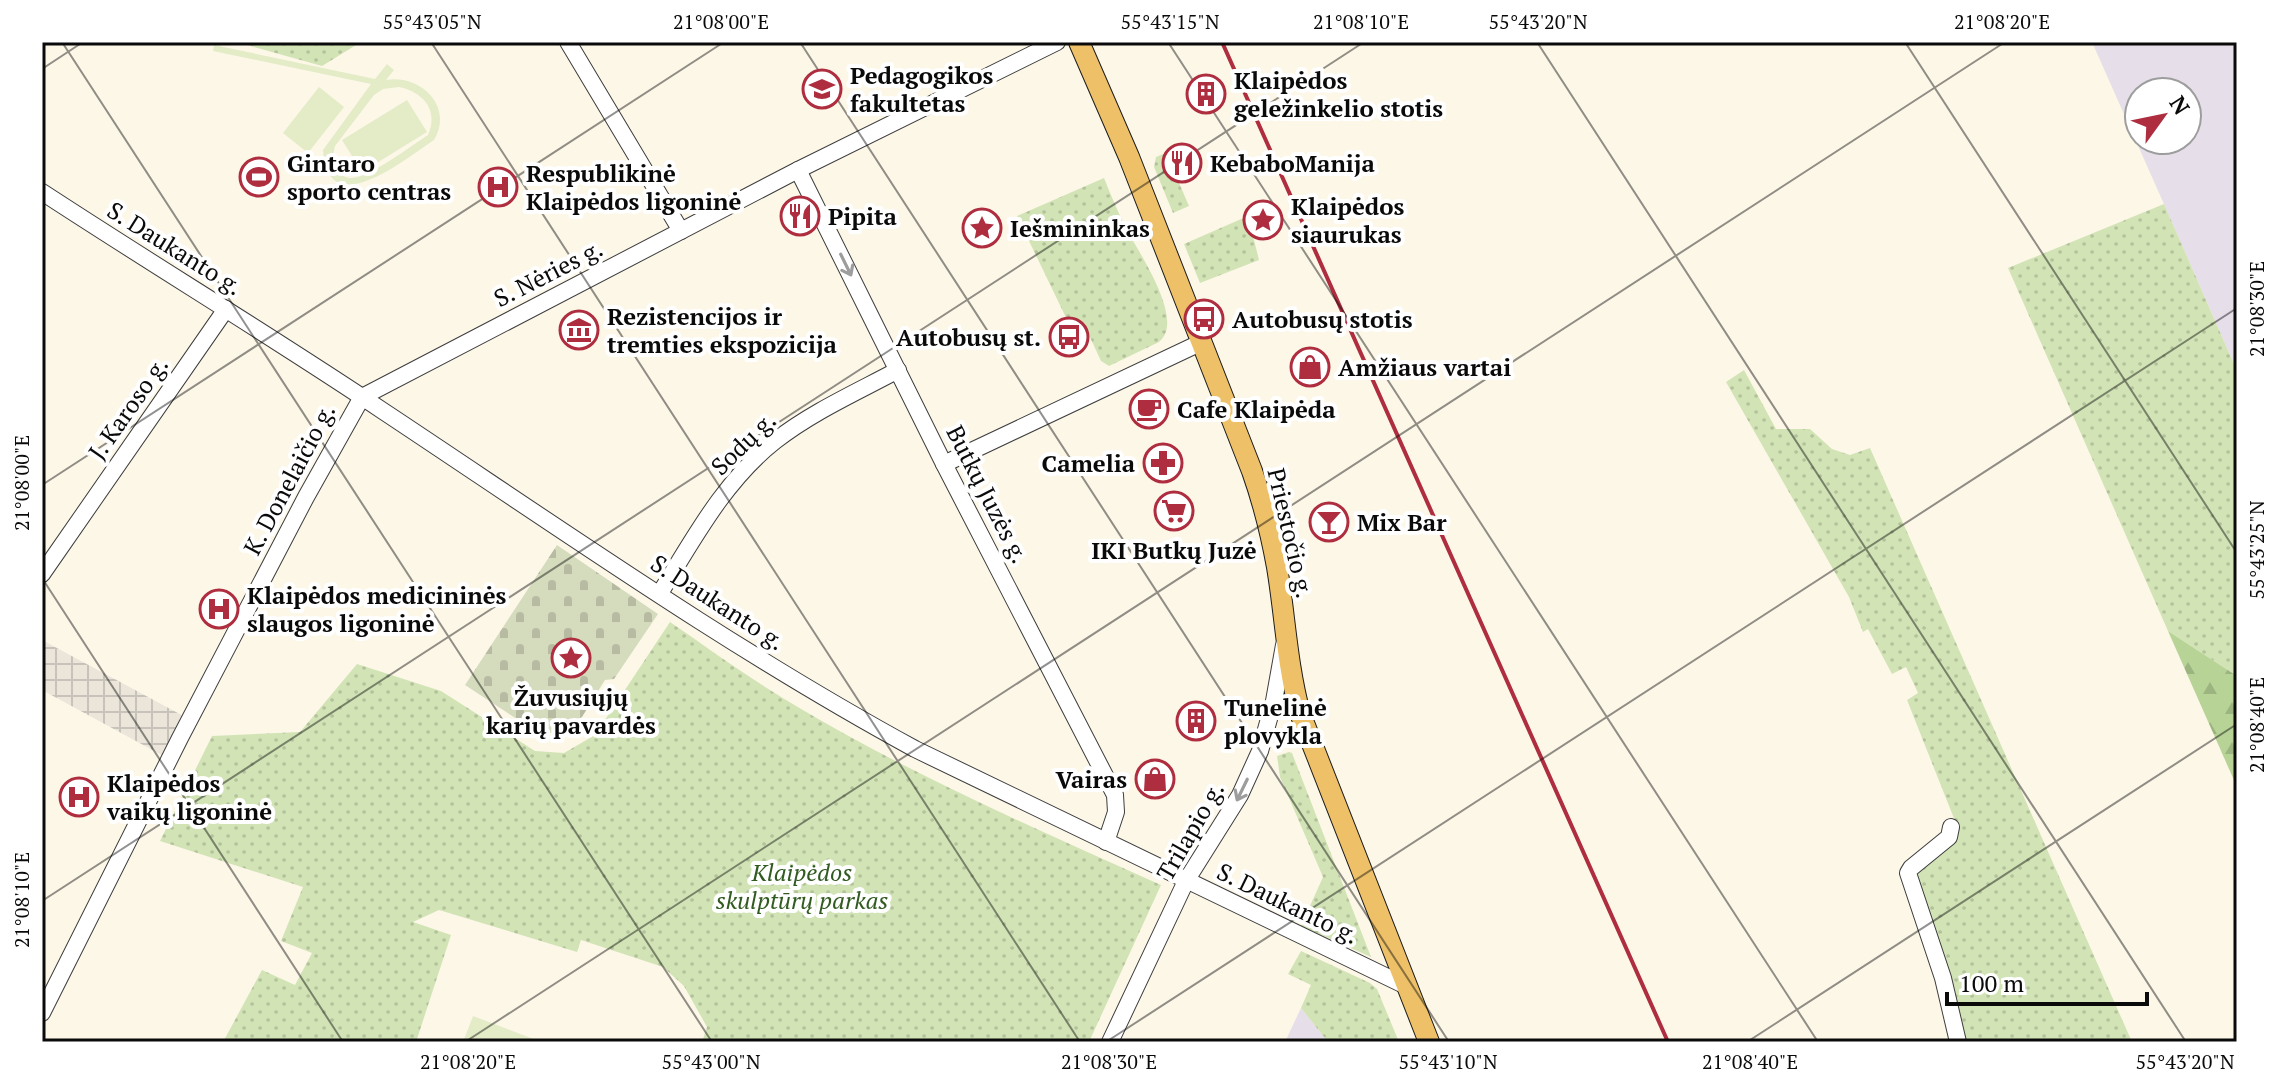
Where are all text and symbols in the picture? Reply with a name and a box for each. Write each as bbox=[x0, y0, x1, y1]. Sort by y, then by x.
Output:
text: 55°43'05"N bbox=[382, 8, 482, 35]
text: 21°08'00"E bbox=[673, 8, 769, 35]
text: 55°43'15"N bbox=[1120, 8, 1220, 35]
text: 21°08'10"E bbox=[1313, 8, 1409, 35]
text: 55°43'20"N bbox=[1488, 8, 1588, 35]
text: 21°08'20"E bbox=[1954, 8, 2050, 35]
place label: Pedagogikos fakultetas bbox=[850, 59, 993, 119]
place label: Klaipėdos geležinkelio stotis bbox=[1234, 64, 1443, 124]
school or university icon: Pedagogikos fakultetas bbox=[801, 68, 843, 110]
building icon: Klaipėdos geležinkelio stotis bbox=[1185, 73, 1227, 115]
north arrow bbox=[2123, 76, 2203, 156]
text: N bbox=[2163, 90, 2197, 120]
restaurant icon: KebaboManija bbox=[1161, 142, 1203, 184]
place label: Gintaro sporto centras bbox=[287, 147, 451, 207]
place label: KebaboManija bbox=[1210, 147, 1376, 179]
sports icon: Gintaro sporto centras bbox=[238, 156, 280, 198]
place label: Respublikinė Klaipėdos ligoninė bbox=[526, 157, 741, 217]
hospital icon: Respublikinė Klaipėdos ligoninė bbox=[477, 166, 519, 208]
place label: Klaipėdos siaurukas bbox=[1291, 190, 1404, 250]
street label: S. Daukanto g. bbox=[101, 194, 249, 302]
restaurant icon: Pipita bbox=[779, 195, 821, 237]
place icon: Klaipėdos siaurukas bbox=[1242, 199, 1284, 241]
place label: Pipita bbox=[828, 200, 897, 232]
place icon: Iešmininkas bbox=[961, 207, 1003, 249]
place label: Iešmininkas bbox=[1010, 212, 1150, 244]
street label: S. Nėries g. bbox=[488, 232, 608, 314]
one-way arrow bbox=[839, 253, 854, 276]
text: 21°08'30"E bbox=[2243, 261, 2270, 357]
bus stop icon: Autobusų stotis bbox=[1183, 298, 1225, 340]
place label: Rezistencijos ir tremties ekspozicija bbox=[607, 300, 838, 360]
place label: Autobusų stotis bbox=[1232, 303, 1413, 335]
museum icon: Rezistencijos ir tremties ekspozicija bbox=[558, 309, 600, 351]
bus stop icon: Autobusų st. bbox=[1048, 316, 1090, 358]
place label: Autobusų st. bbox=[896, 321, 1041, 353]
shop icon: Amžiaus vartai bbox=[1289, 346, 1331, 388]
street label: J. Karoso g. bbox=[81, 350, 175, 466]
place label: Amžiaus vartai bbox=[1338, 351, 1511, 383]
cafe icon: Cafe Klaipėda bbox=[1128, 388, 1170, 430]
place label: Cafe Klaipėda bbox=[1177, 393, 1336, 425]
street label: K. Donelaičio g. bbox=[236, 398, 342, 560]
street label: Sodų g. bbox=[704, 404, 782, 482]
street label: Butkų Juzės g. bbox=[940, 420, 1036, 568]
text: 21°08'00"E bbox=[8, 435, 35, 531]
pharmacy icon: Camelia bbox=[1142, 442, 1184, 484]
place label: Camelia bbox=[1042, 447, 1136, 479]
street label: Priestočio g. bbox=[1261, 465, 1321, 601]
supermarket icon: IKI Butkų Juzė bbox=[1153, 490, 1195, 532]
text: 55°43'25"N bbox=[2243, 500, 2270, 600]
bar icon: Mix Bar bbox=[1308, 501, 1350, 543]
place label: Mix Bar bbox=[1357, 506, 1447, 538]
place label: IKI Butkų Juzė bbox=[1091, 534, 1257, 566]
street label: S. Daukanto g. bbox=[645, 547, 791, 657]
place label: Klaipėdos medicininės slaugos ligoninė bbox=[247, 579, 507, 639]
hospital icon: Klaipėdos medicininės slaugos ligoninė bbox=[198, 588, 240, 630]
place icon: Žuvusiųjų karių pavardės bbox=[550, 637, 592, 679]
text: 21°08'40"E bbox=[2243, 677, 2270, 773]
place label: Žuvusiųjų karių pavardės bbox=[486, 681, 656, 741]
place label: Tunelinė plovykla bbox=[1224, 691, 1327, 751]
building icon: Tunelinė plovykla bbox=[1175, 700, 1217, 742]
shop icon: Vairas bbox=[1134, 758, 1176, 800]
place label: Vairas bbox=[1056, 763, 1127, 795]
place label: Klaipėdos vaikų ligoninė bbox=[106, 767, 272, 827]
hospital icon: Klaipėdos vaikų ligoninė bbox=[58, 776, 100, 818]
street label: Trilapio g. bbox=[1149, 776, 1231, 886]
one-way arrow bbox=[1234, 778, 1249, 802]
text: 21°08'10"E bbox=[8, 852, 35, 948]
street label: S. Daukanto g. bbox=[1212, 855, 1364, 951]
park label: Klaipėdos skulptūrų parkas bbox=[716, 856, 888, 916]
scale bar bbox=[1947, 956, 2147, 1006]
text: 100 m bbox=[1959, 967, 2024, 999]
text: 21°08'20"E bbox=[420, 1048, 516, 1075]
text: 55°43'00"N bbox=[661, 1048, 761, 1075]
text: 21°08'30"E bbox=[1061, 1048, 1157, 1075]
text: 55°43'10"N bbox=[1398, 1048, 1498, 1075]
text: 21°08'40"E bbox=[1702, 1048, 1798, 1075]
text: 55°43'20"N bbox=[2135, 1048, 2235, 1075]

